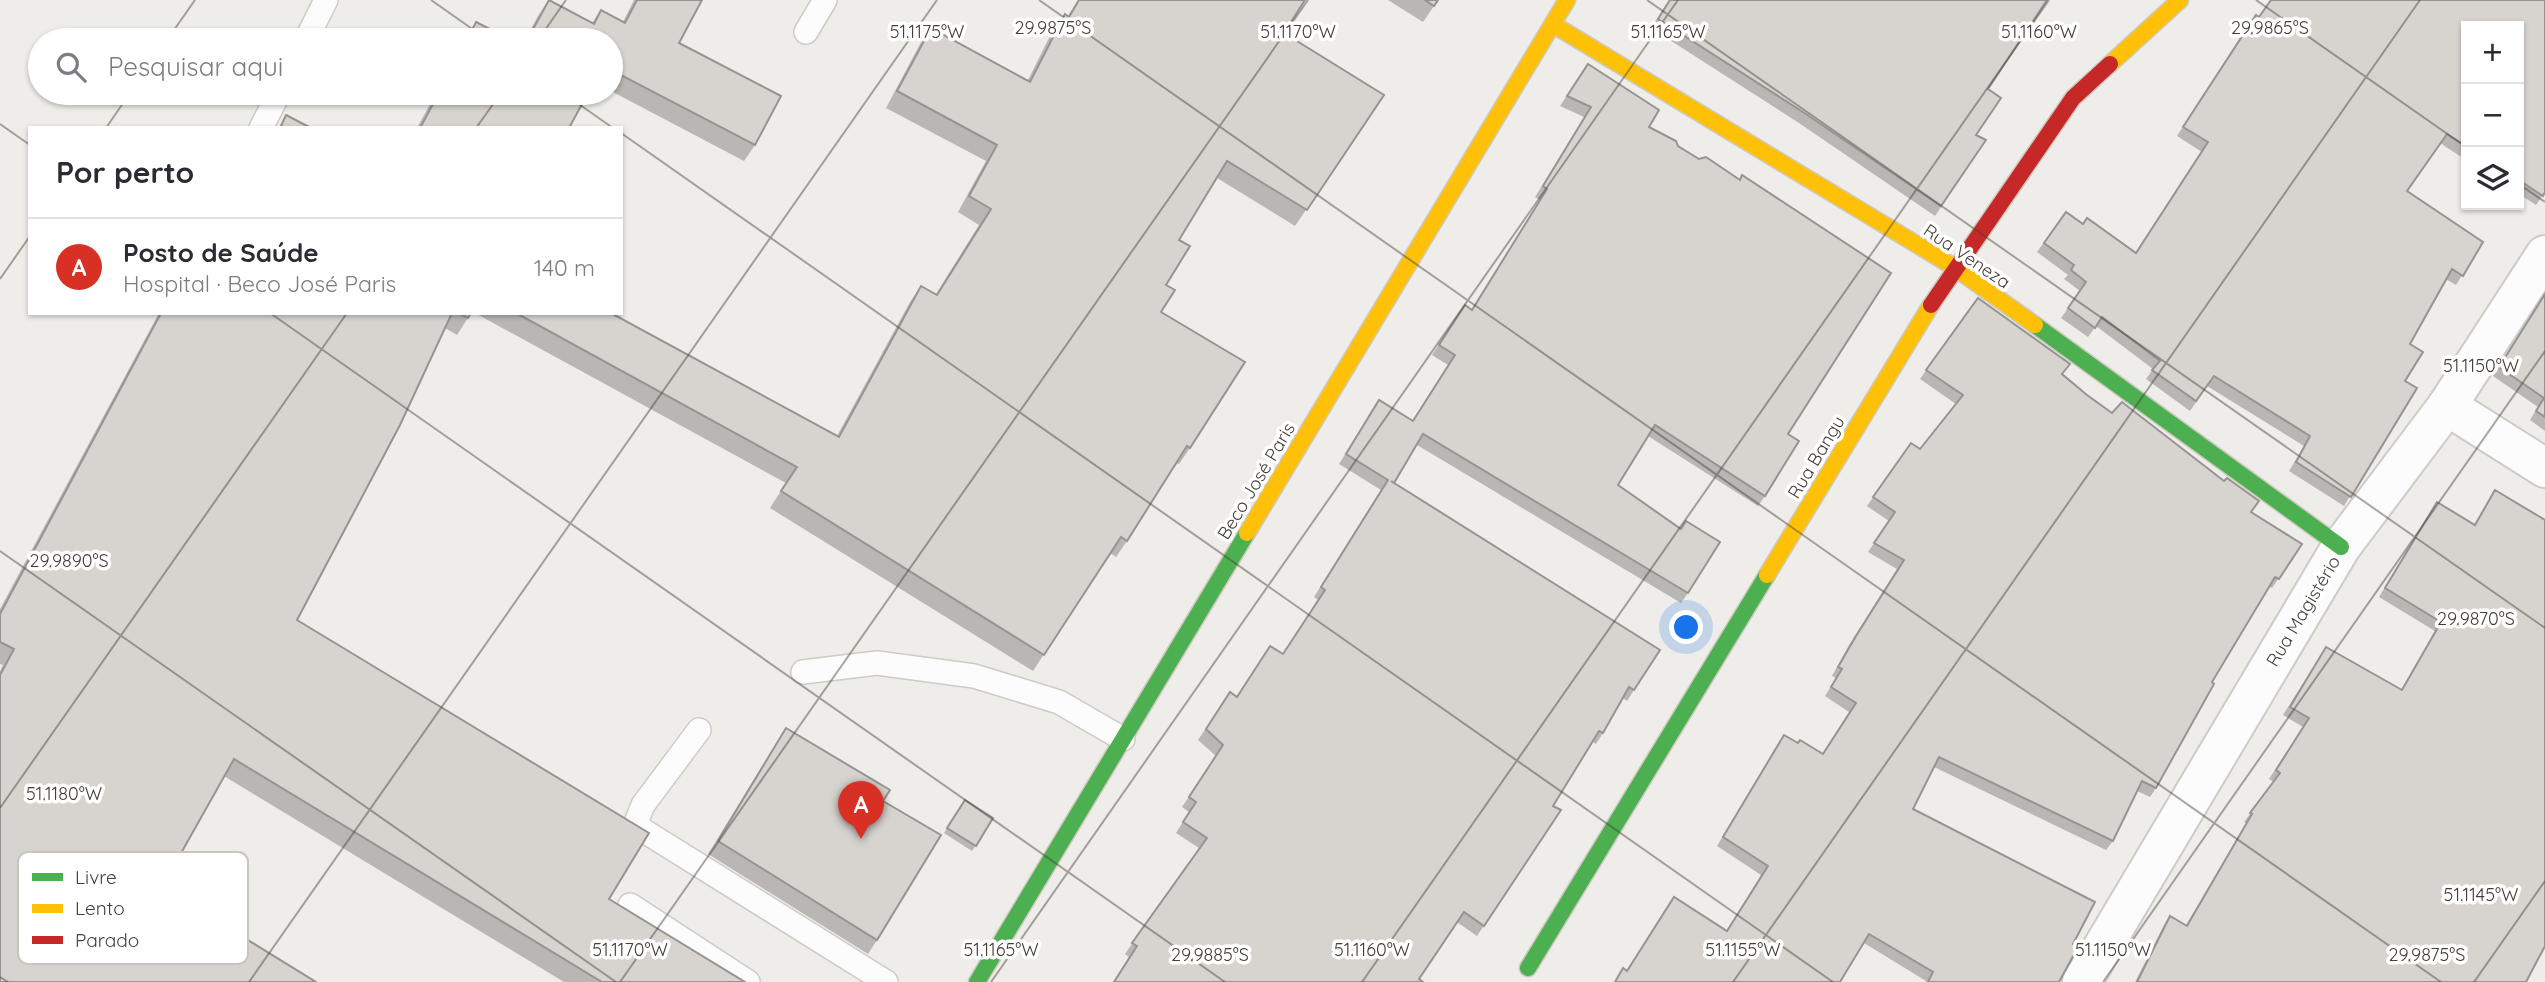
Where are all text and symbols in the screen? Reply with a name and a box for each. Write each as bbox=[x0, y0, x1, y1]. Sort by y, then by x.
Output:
text: 29.9875°S bbox=[1015, 16, 1091, 39]
text: 29.9865°S bbox=[2231, 16, 2309, 39]
text: 51.1175°W bbox=[890, 20, 964, 43]
text: 51.1170°W bbox=[1260, 20, 1336, 43]
text: 51.1165°W bbox=[1630, 20, 1706, 43]
text: 51.1160°W bbox=[2001, 20, 2077, 43]
map controls bbox=[2461, 21, 2524, 210]
button: + bbox=[2461, 21, 2524, 84]
search box bbox=[28, 28, 623, 105]
icon: search bbox=[52, 48, 90, 86]
text: Pesquisar aqui bbox=[108, 50, 283, 83]
button: − bbox=[2461, 84, 2524, 147]
button: layers bbox=[2461, 147, 2524, 210]
text: Por perto bbox=[56, 153, 194, 191]
street label: Rua Veneza bbox=[1919, 219, 2015, 293]
text: Posto de Saúde bbox=[123, 236, 319, 269]
text: A bbox=[72, 253, 86, 282]
text: 140 m bbox=[534, 253, 595, 282]
text: Hospital · Beco José Paris bbox=[123, 269, 396, 298]
text: 51.1150°W bbox=[2443, 354, 2519, 377]
street label: Rua Bangu bbox=[1782, 412, 1850, 502]
street label: Beco José Paris bbox=[1212, 418, 1300, 544]
text: 29.9890°S bbox=[29, 549, 109, 572]
street label: Rua Magistério bbox=[2261, 551, 2345, 671]
text: 29.9870°S bbox=[2437, 607, 2515, 630]
your location bbox=[1669, 610, 1703, 644]
pin: A bbox=[838, 781, 884, 839]
text: 51.1180°W bbox=[26, 782, 102, 805]
legend bbox=[18, 852, 248, 964]
text: Livre bbox=[75, 865, 117, 889]
text: 51.1145°W bbox=[2444, 883, 2518, 906]
text: Lento bbox=[75, 896, 125, 920]
text: Parado bbox=[75, 928, 139, 952]
text: 51.1170°W bbox=[592, 938, 668, 961]
text: 51.1165°W bbox=[963, 938, 1039, 961]
text: 51.1160°W bbox=[1334, 938, 1410, 961]
text: 51.1155°W bbox=[1705, 938, 1781, 961]
text: 51.1150°W bbox=[2075, 938, 2151, 961]
text: 29.9885°S bbox=[1171, 943, 1249, 966]
text: 29.9875°S bbox=[2389, 943, 2465, 966]

